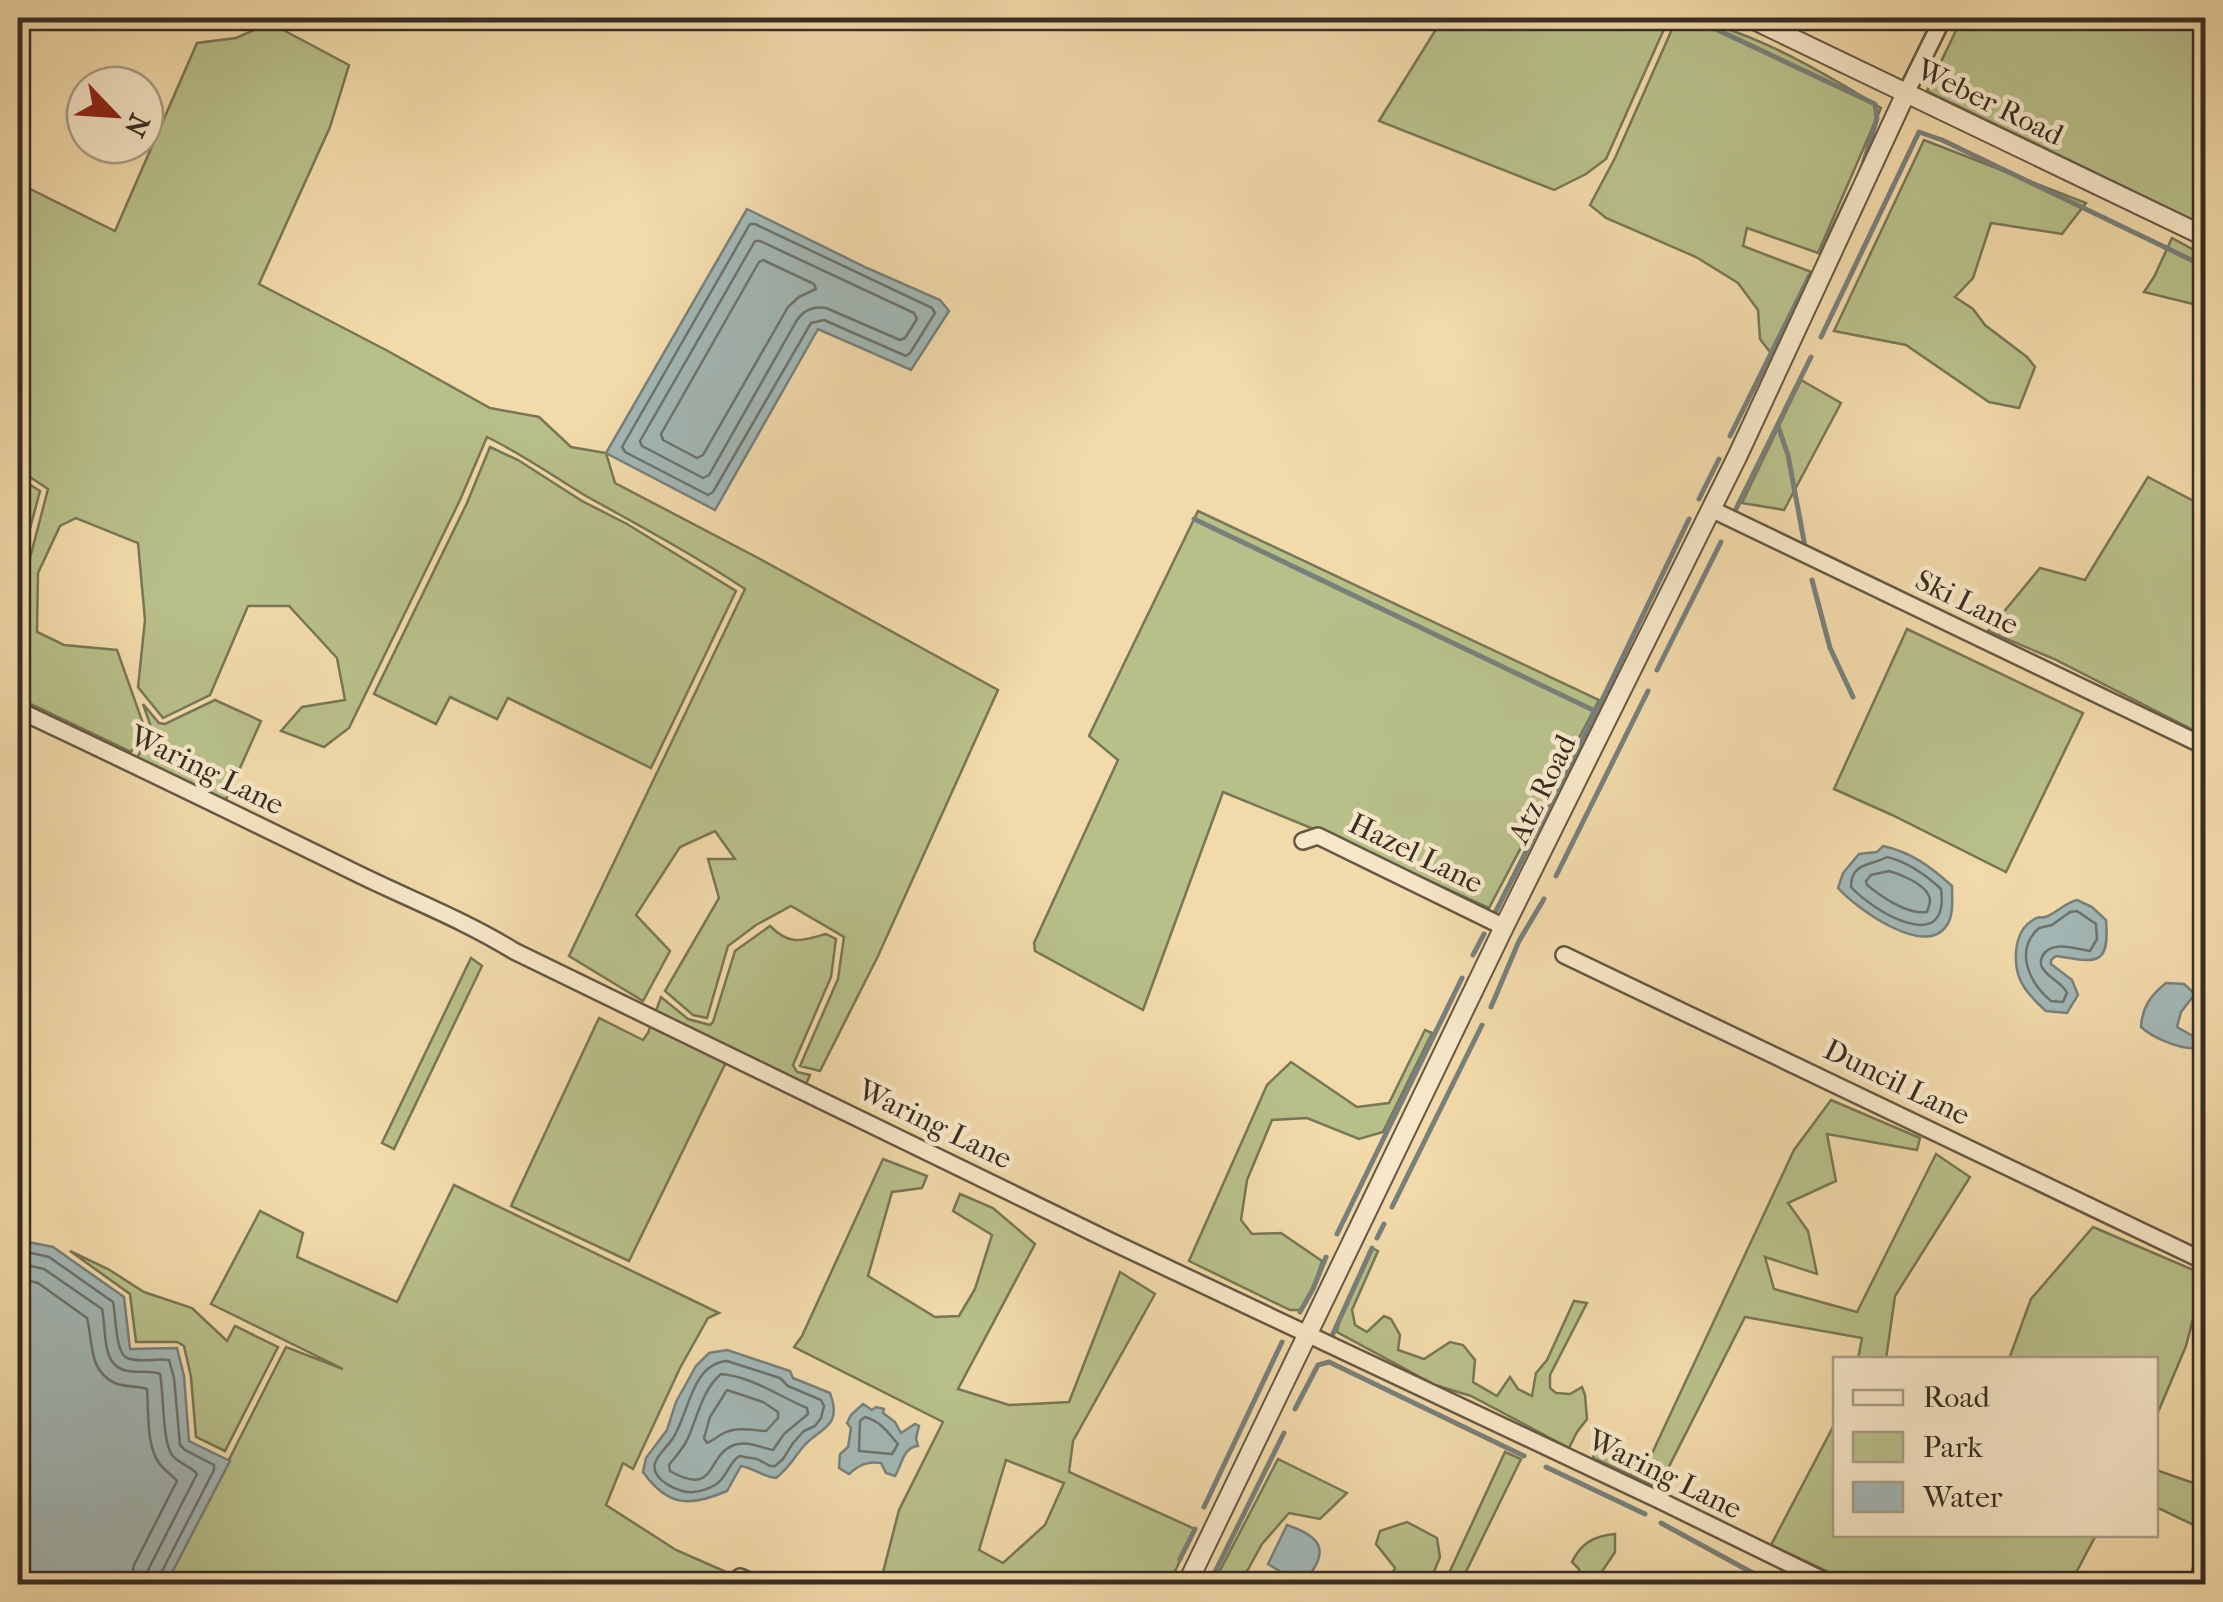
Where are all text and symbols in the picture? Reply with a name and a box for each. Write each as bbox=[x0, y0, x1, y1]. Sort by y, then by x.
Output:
street label: Weber Road bbox=[1910, 51, 2069, 153]
north arrow bbox=[65, 65, 165, 165]
text: N bbox=[117, 109, 157, 143]
street label: Ski Lane bbox=[1909, 563, 2024, 642]
street label: Waring Lane bbox=[123, 718, 290, 823]
street label: Atz Road bbox=[1501, 729, 1584, 850]
street label: Hazel Lane bbox=[1343, 806, 1489, 901]
street label: Duncil Lane bbox=[1818, 1032, 1976, 1133]
street label: Waring Lane bbox=[851, 1072, 1018, 1177]
legend bbox=[1833, 1357, 2158, 1537]
text: Road bbox=[1923, 1380, 1990, 1415]
street label: Waring Lane bbox=[1581, 1422, 1748, 1527]
text: Park bbox=[1923, 1430, 1983, 1465]
text: Water bbox=[1922, 1480, 2003, 1515]

